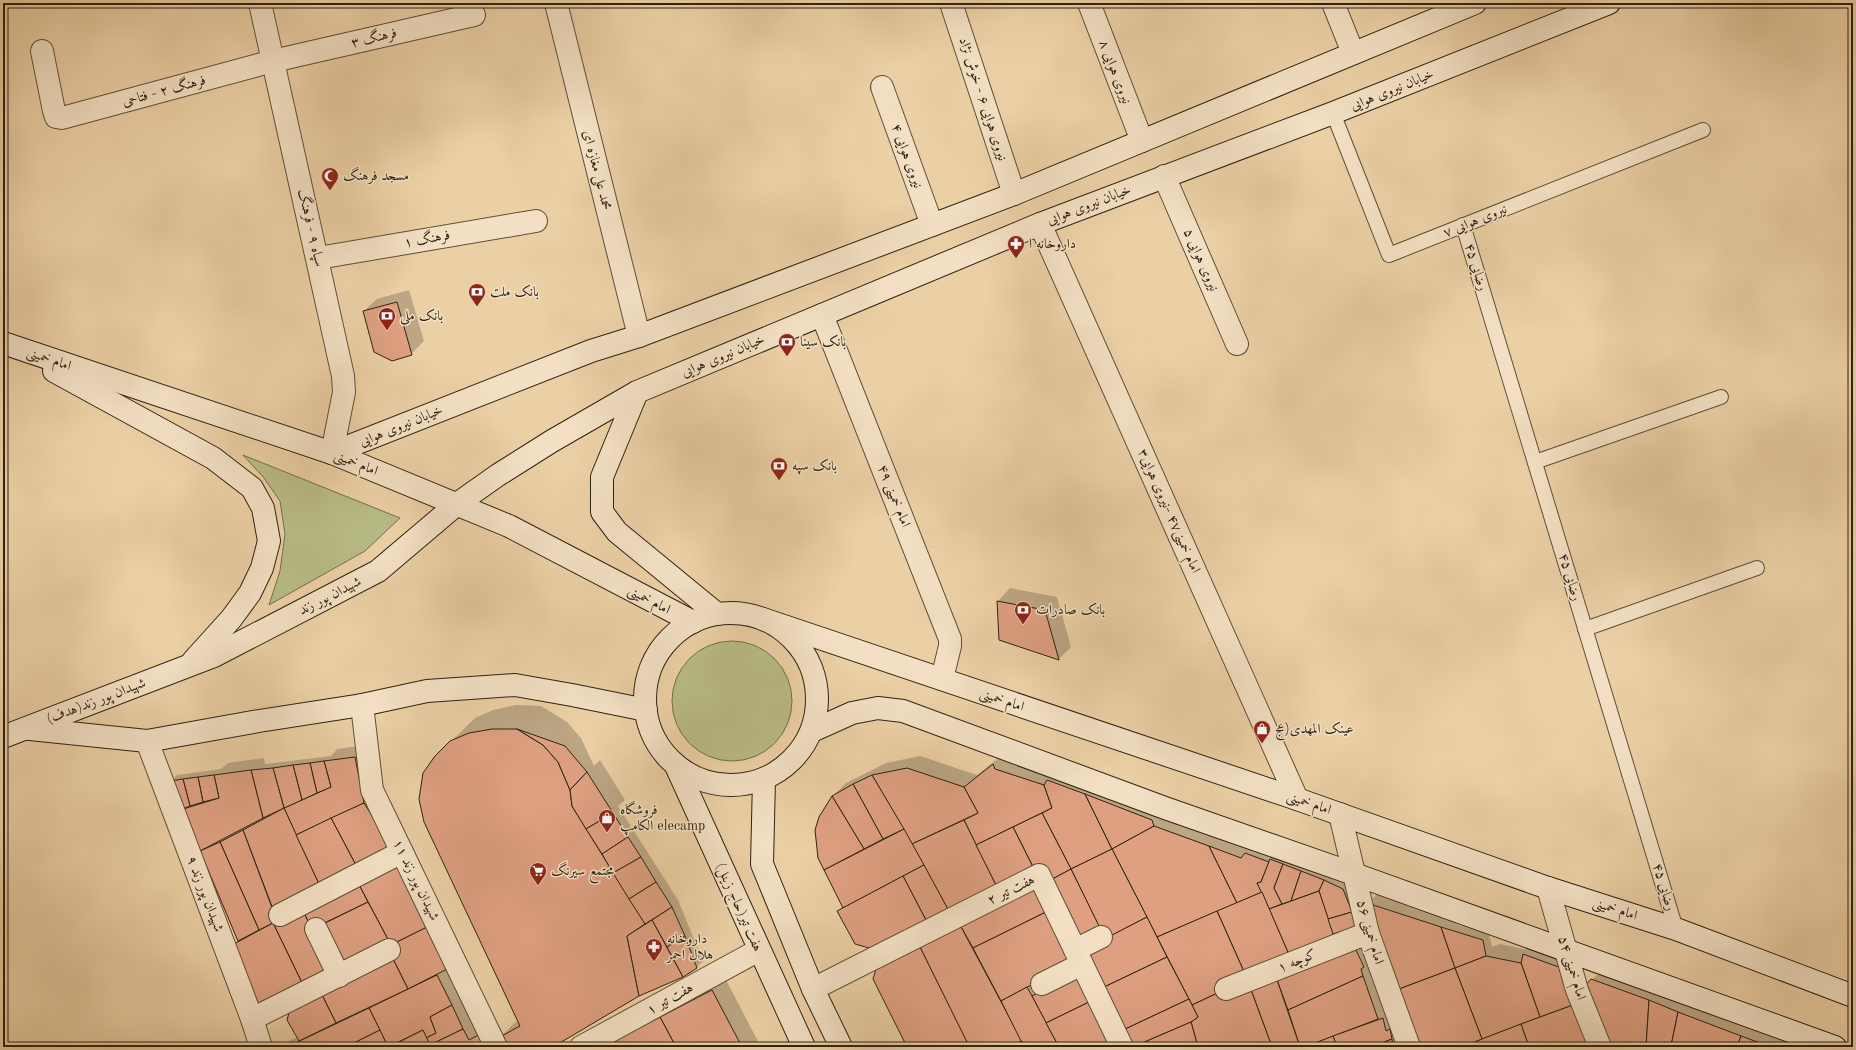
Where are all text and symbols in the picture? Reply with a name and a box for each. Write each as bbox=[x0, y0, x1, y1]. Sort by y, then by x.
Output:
street label: فرهنگ ۳ bbox=[349, 23, 399, 51]
street label: نیروی هوایی ۶ - خوش نژاد bbox=[955, 36, 1010, 163]
street label: نیروی هوایی ۸ bbox=[1095, 38, 1134, 107]
street label: خیابان نیروی هوایی bbox=[1348, 67, 1436, 115]
street label: فرهنگ ۲ - فتاحی bbox=[120, 70, 207, 110]
street label: نیروی هوایی ۴ bbox=[887, 122, 925, 191]
street label: محمد علی مغازه ای bbox=[578, 129, 614, 212]
mosque icon: مسجد فرهنگ bbox=[320, 166, 340, 191]
place label: مسجد فرهنگ bbox=[343, 166, 409, 184]
street label: خیابان نیروی هوایی bbox=[1045, 183, 1134, 229]
street label: سپاه ۹ - فرهنگ bbox=[293, 187, 330, 269]
street label: نیروی هوایی ۷ bbox=[1441, 202, 1510, 242]
street label: فرهنگ ۱ bbox=[402, 225, 451, 251]
street label: نیروی هوایی ۵ bbox=[1179, 226, 1221, 295]
pharmacy icon: داروخانه ا bbox=[1006, 234, 1026, 259]
place label: داروخانه ا bbox=[1029, 237, 1076, 252]
street label: رضایی ۴۵ bbox=[1460, 241, 1490, 293]
bank icon: بانک ملت bbox=[467, 282, 487, 307]
place label: بانک ملت bbox=[490, 284, 539, 300]
bank icon: بانک ملی bbox=[377, 306, 397, 331]
place label: بانک ملی bbox=[400, 308, 443, 325]
street label: خیابان نیروی هوایی bbox=[679, 332, 767, 382]
bank icon: بانک سینا bbox=[777, 332, 797, 357]
place label: بانک سینا bbox=[800, 334, 847, 350]
street label: امام خمینی bbox=[23, 345, 73, 378]
street label: خیابان نیروی هوایی bbox=[357, 403, 445, 451]
street label: امام خمینی۴۷ -نیروی هوایی۳ bbox=[1131, 447, 1203, 577]
street label: امام خمینی bbox=[330, 448, 380, 483]
bank icon: بانک سپه bbox=[769, 456, 789, 481]
place label: بانک سپه bbox=[792, 458, 837, 475]
street label: امام خمینی ۴۹ bbox=[870, 463, 913, 531]
street label: رضایی ۴۵ bbox=[1554, 551, 1584, 603]
street label: شهیدان پور زند bbox=[297, 574, 365, 620]
street label: امام خمینی bbox=[623, 583, 672, 621]
bank icon: بانک صادرات bbox=[1013, 600, 1033, 625]
place label: بانک صادرات bbox=[1036, 602, 1105, 618]
street label: شهیدان پور زند(هدف) bbox=[44, 676, 149, 729]
street label: امام خمینی bbox=[976, 686, 1026, 719]
shop icon: عینک المهدی(عج bbox=[1252, 719, 1272, 744]
place label: عینک المهدی(عج bbox=[1275, 721, 1354, 741]
street label: امام خمینی bbox=[1283, 789, 1333, 822]
place label: فروشگاه الکامپ elecamp bbox=[620, 800, 705, 836]
shop icon: فروشگاه الکامپ elecamp bbox=[597, 808, 617, 833]
street label: شهیدان پور زند ۱۱ bbox=[388, 837, 442, 924]
street label: شهیدان پور زند ۹ bbox=[181, 854, 226, 935]
street label: هفت تیر(حاج زینل) bbox=[709, 860, 765, 956]
supermarket icon: مجتمع سیرنگ bbox=[528, 861, 548, 886]
place label: مجتمع سیرنگ bbox=[551, 861, 615, 884]
street label: رضایی ۴۵ bbox=[1648, 861, 1678, 913]
street label: هفت تیر ۲ bbox=[985, 873, 1037, 908]
street label: امام خمینی bbox=[1590, 895, 1639, 927]
street label: امام خمینی ۵۶ bbox=[1349, 898, 1386, 967]
place label: داروخانه هلال احمر bbox=[665, 932, 713, 963]
street label: امام خمینی ۵۴ bbox=[1551, 934, 1588, 1003]
pharmacy icon: داروخانه هلال احمر bbox=[644, 937, 664, 962]
street label: کوچه ۱ bbox=[1276, 947, 1319, 977]
street label: هفت تیر ۱ bbox=[645, 981, 696, 1018]

